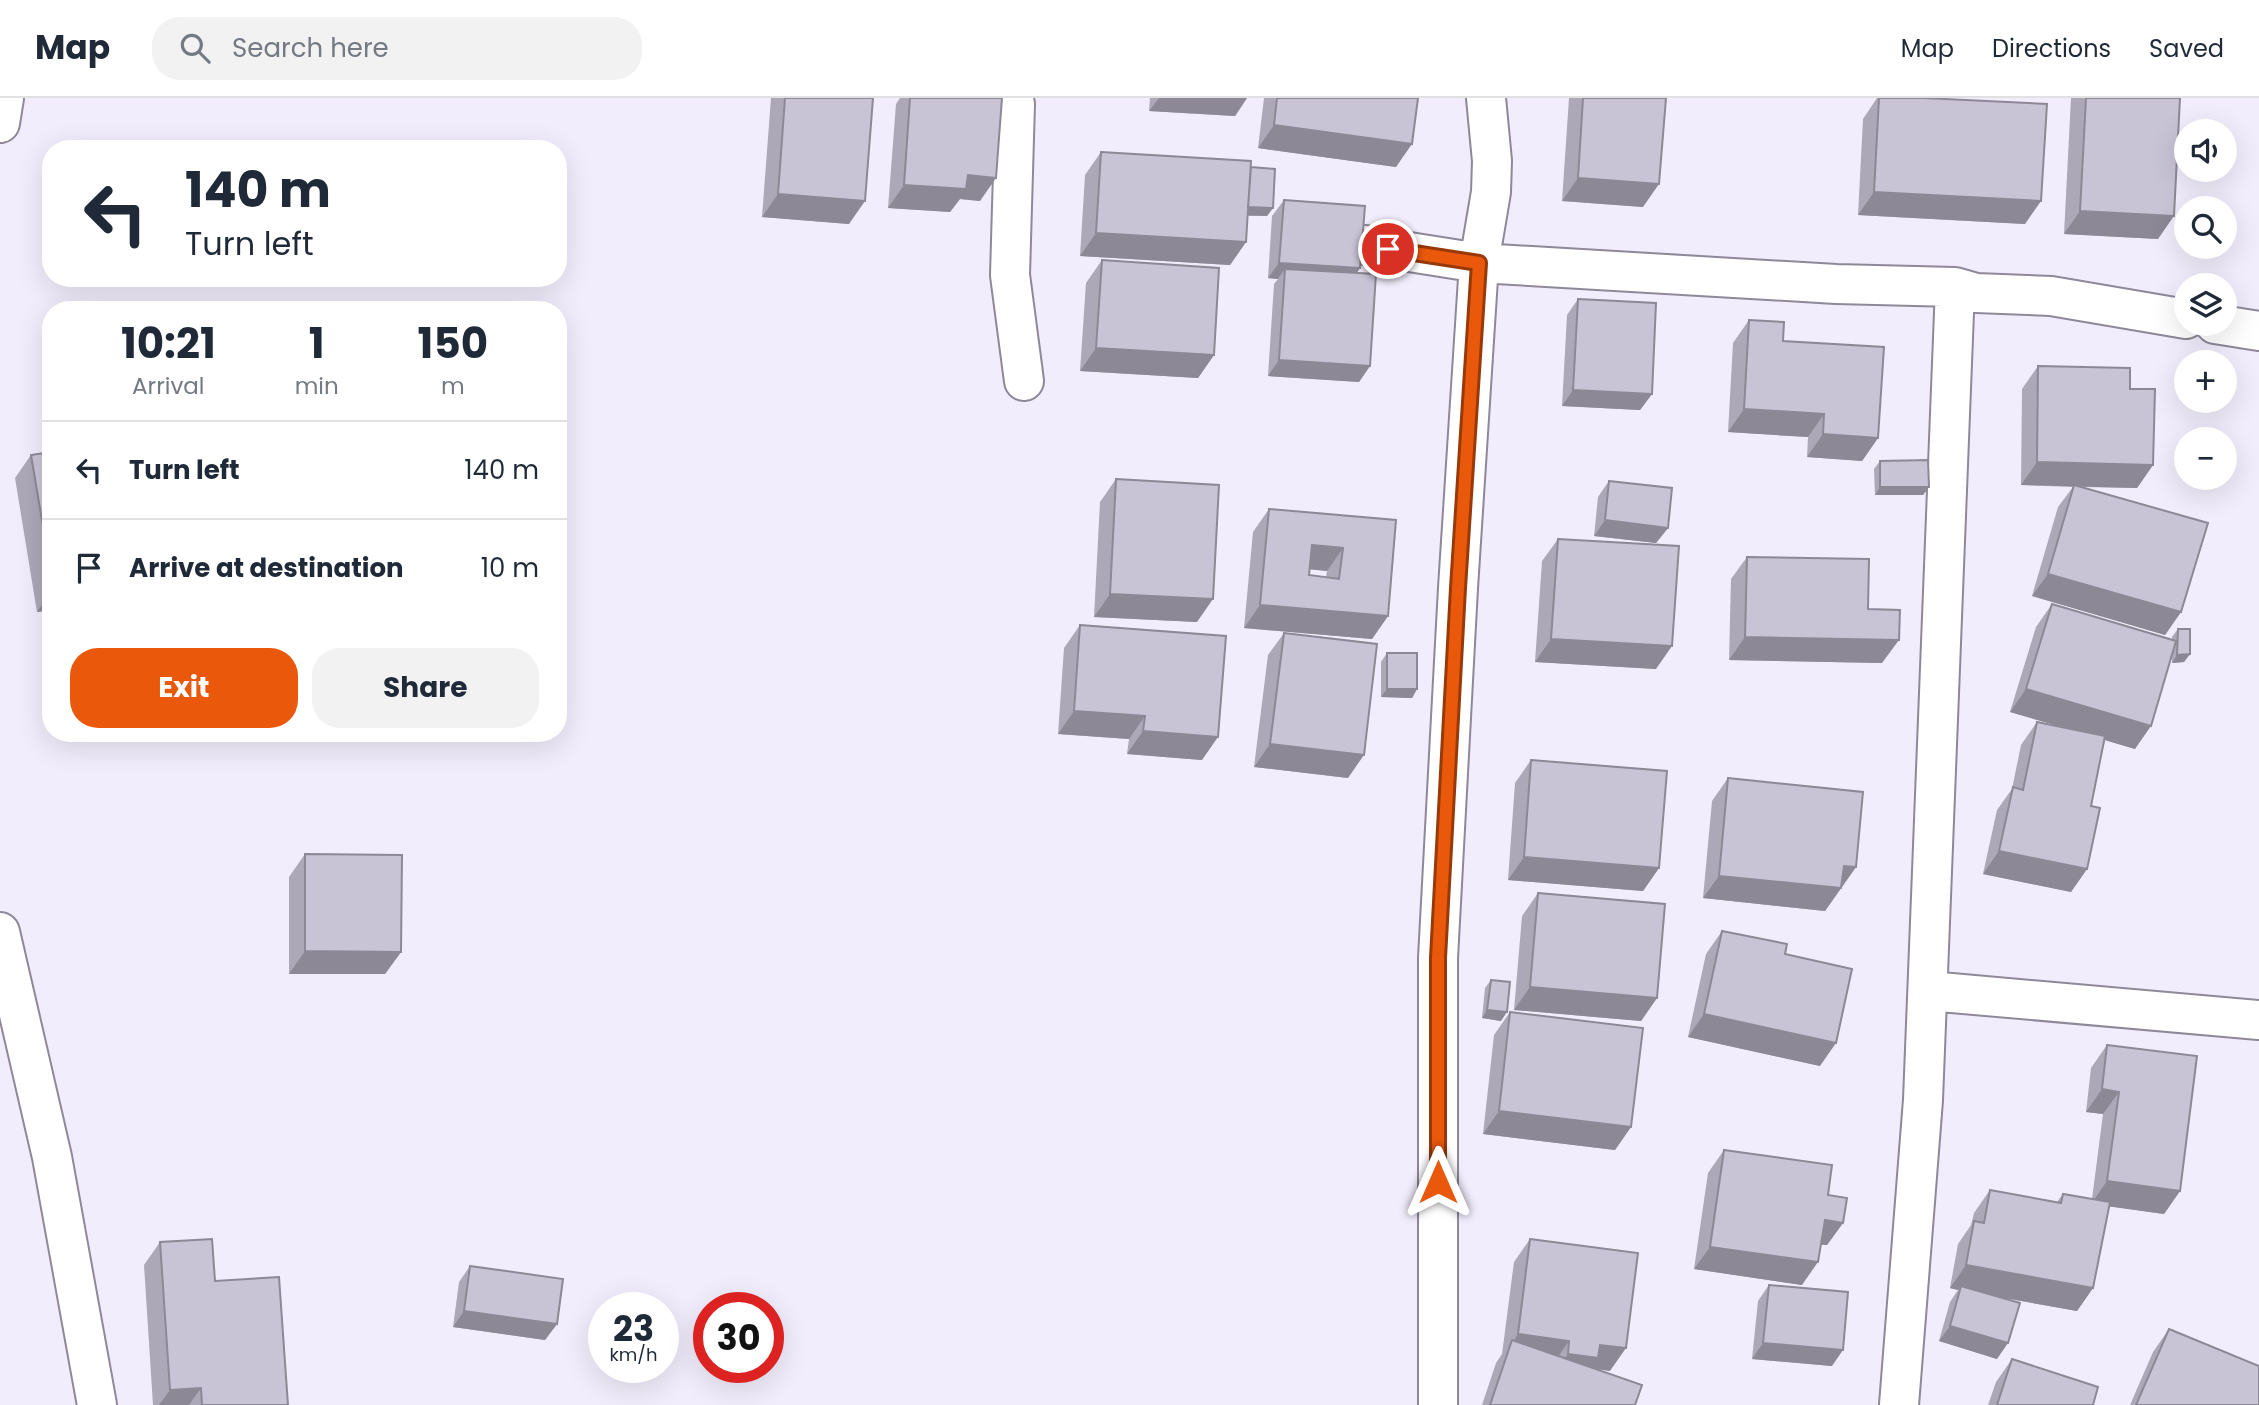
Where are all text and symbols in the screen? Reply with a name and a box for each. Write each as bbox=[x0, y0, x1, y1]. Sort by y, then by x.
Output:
search box bbox=[152, 17, 642, 80]
text: Map bbox=[35, 24, 110, 71]
icon: search bbox=[176, 29, 214, 67]
text: Search here bbox=[232, 30, 389, 66]
text: Map bbox=[1901, 32, 1954, 65]
text: Directions bbox=[1992, 32, 2111, 65]
text: Saved bbox=[2149, 32, 2224, 65]
map controls bbox=[2174, 119, 2237, 490]
button: sound bbox=[2174, 119, 2237, 182]
text: 140 m bbox=[185, 156, 331, 224]
icon: left bbox=[70, 168, 161, 259]
button: search bbox=[2174, 196, 2237, 259]
pin bbox=[1358, 219, 1418, 279]
text: Turn left bbox=[185, 221, 314, 266]
icon: arrive bbox=[1369, 230, 1407, 268]
button: layers bbox=[2174, 273, 2237, 336]
text: 10:21 bbox=[121, 314, 216, 373]
text: 1 bbox=[309, 314, 325, 373]
text: 150 bbox=[418, 314, 488, 373]
button: + bbox=[2174, 350, 2237, 413]
text: Arrival bbox=[132, 370, 205, 402]
text: min bbox=[295, 370, 339, 402]
text: m bbox=[441, 370, 465, 402]
button: − bbox=[2174, 427, 2237, 490]
icon: left bbox=[70, 451, 108, 489]
text: Turn left bbox=[129, 452, 240, 488]
text: 140 m bbox=[464, 452, 539, 488]
icon: arrive bbox=[70, 549, 108, 587]
text: Arrive at destination bbox=[129, 550, 404, 586]
text: 10 m bbox=[481, 550, 539, 586]
button: Exit bbox=[70, 648, 298, 728]
button: Share bbox=[312, 648, 539, 728]
position arrow bbox=[1401, 1145, 1475, 1219]
speed limit sign: 30 bbox=[693, 1292, 784, 1383]
text: 23 bbox=[613, 1304, 654, 1353]
text: km/h bbox=[610, 1342, 657, 1367]

